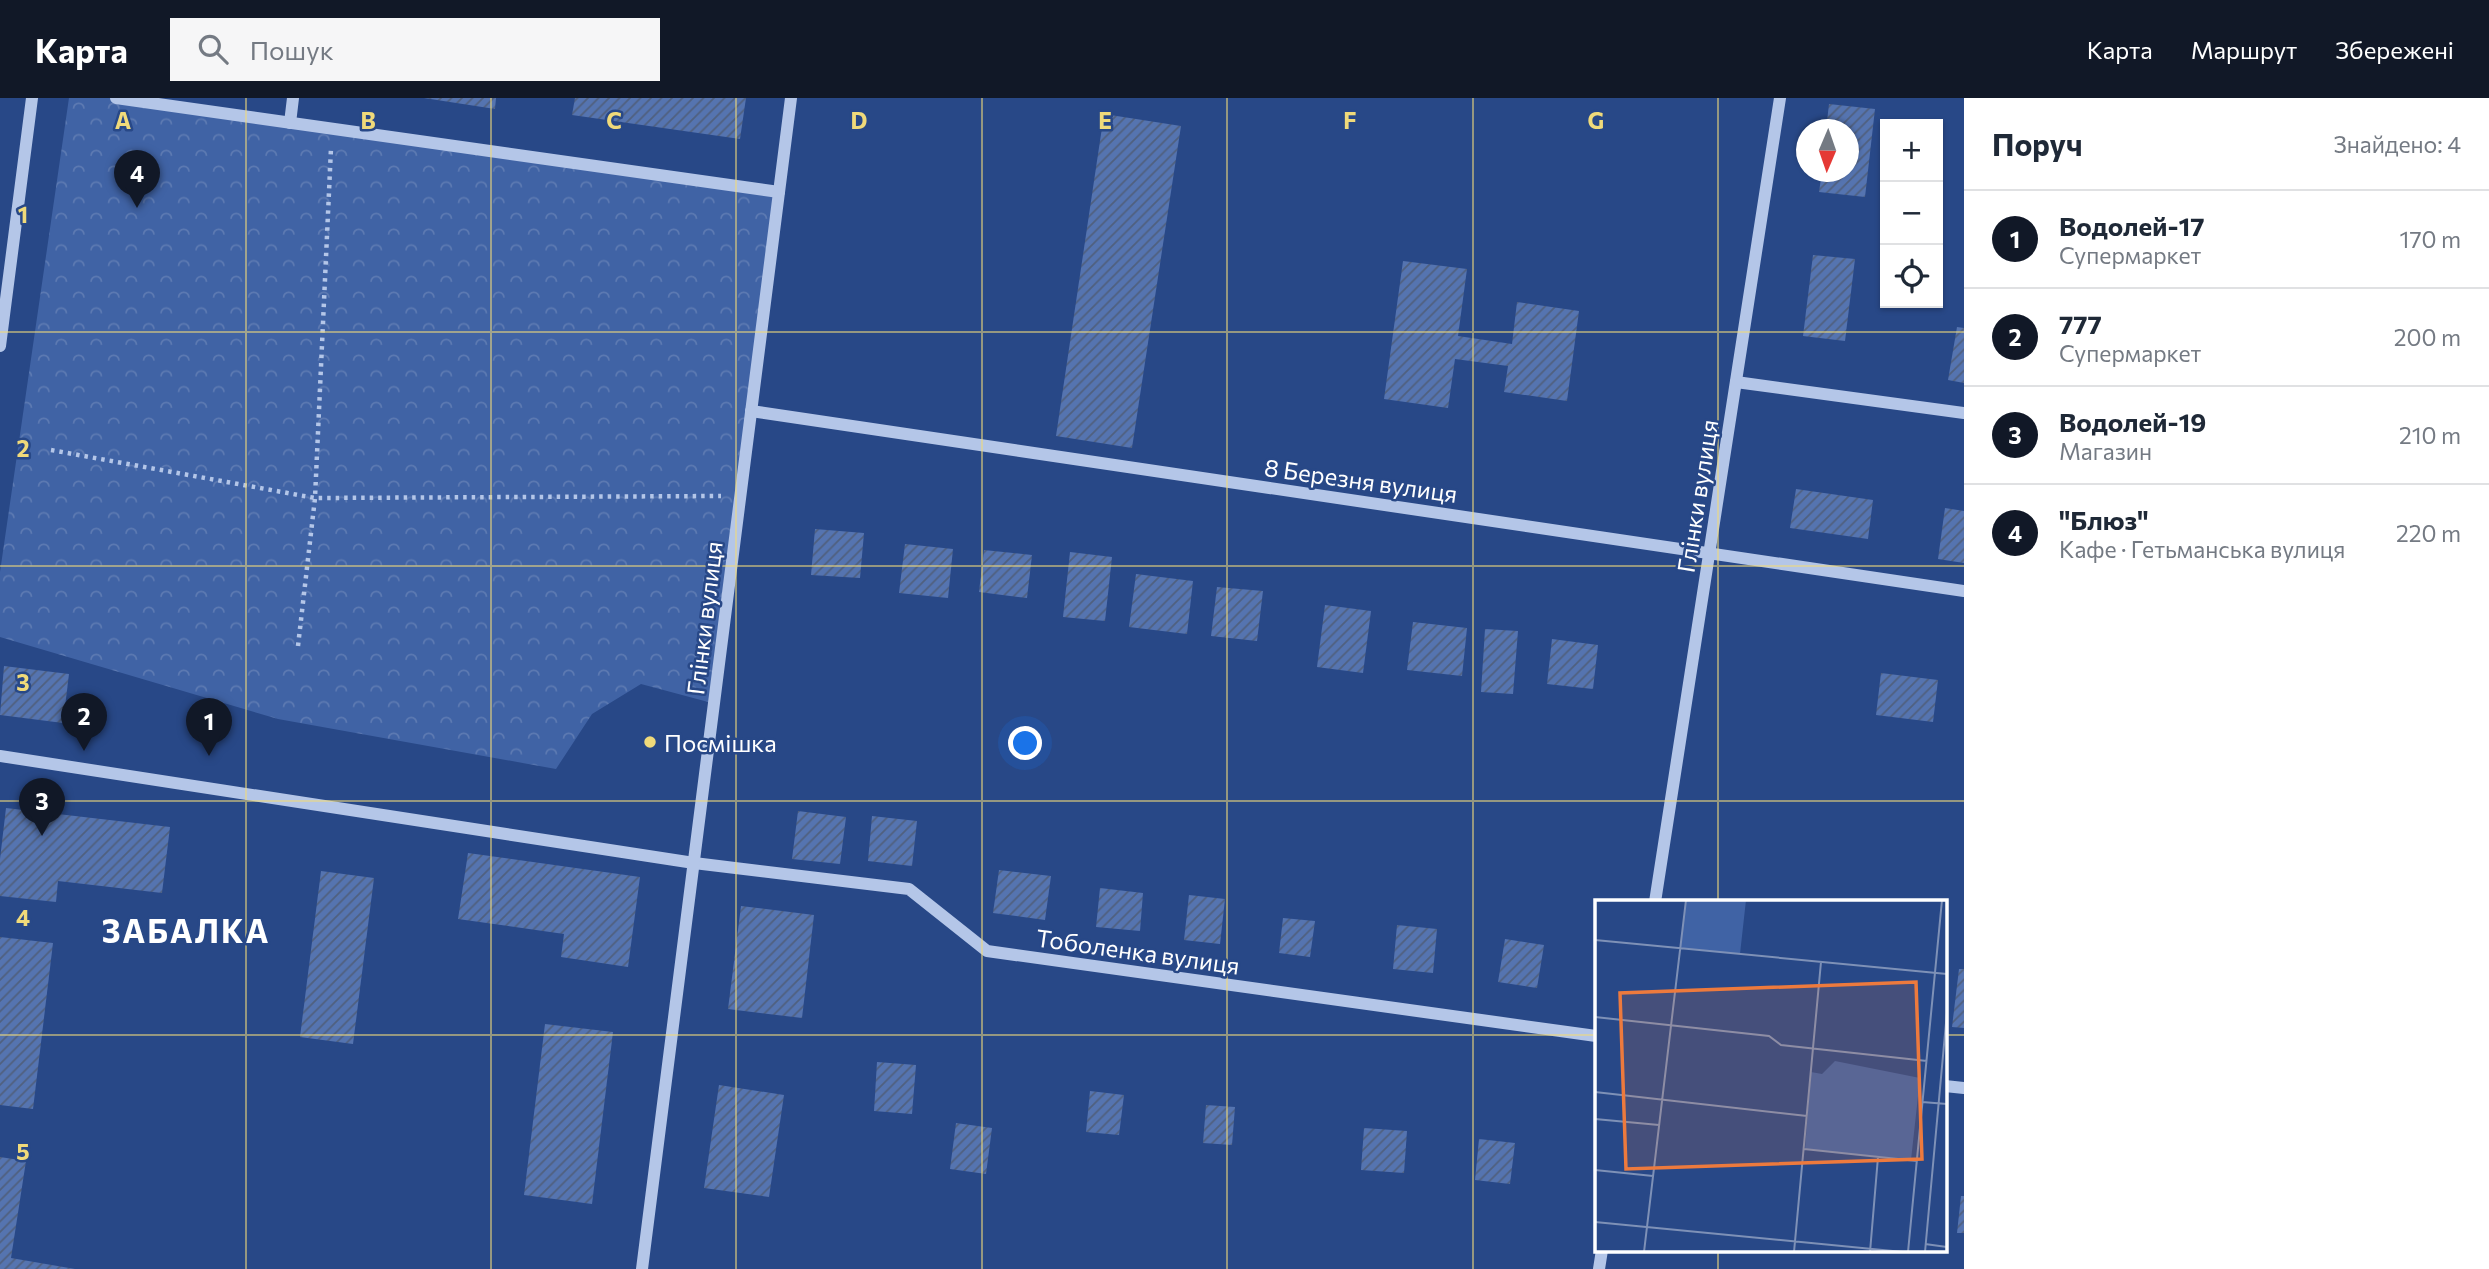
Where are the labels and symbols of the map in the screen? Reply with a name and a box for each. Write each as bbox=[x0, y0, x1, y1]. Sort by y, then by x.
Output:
text: A bbox=[115, 106, 132, 134]
text: B bbox=[360, 106, 376, 134]
text: C bbox=[606, 106, 622, 134]
text: D bbox=[851, 106, 868, 134]
text: E bbox=[1098, 106, 1112, 134]
text: F bbox=[1343, 106, 1357, 134]
text: G bbox=[1588, 106, 1604, 134]
north arrow bbox=[1796, 119, 1859, 182]
pin: 4 bbox=[114, 150, 160, 208]
text: 1 bbox=[18, 200, 28, 228]
street label: Глінки вулиця bbox=[1671, 417, 1723, 575]
text: 2 bbox=[16, 434, 30, 462]
street label: 8 Березня вулиця bbox=[1263, 452, 1459, 508]
street label: Глінки вулиця bbox=[680, 540, 728, 696]
text: 3 bbox=[16, 668, 30, 696]
pin: 2 bbox=[61, 693, 107, 751]
pin: 1 bbox=[186, 698, 232, 756]
your location bbox=[1008, 726, 1042, 760]
place label: Посмішка bbox=[664, 728, 777, 757]
marker: Посмішка bbox=[642, 734, 658, 750]
pin: 3 bbox=[19, 778, 65, 836]
inset map bbox=[1595, 900, 1946, 1252]
text: 4 bbox=[16, 903, 30, 931]
district label: ЗАБАЛКА bbox=[102, 910, 270, 950]
street label: Тоболенка вулиця bbox=[1034, 922, 1242, 980]
text: 5 bbox=[16, 1137, 30, 1165]

